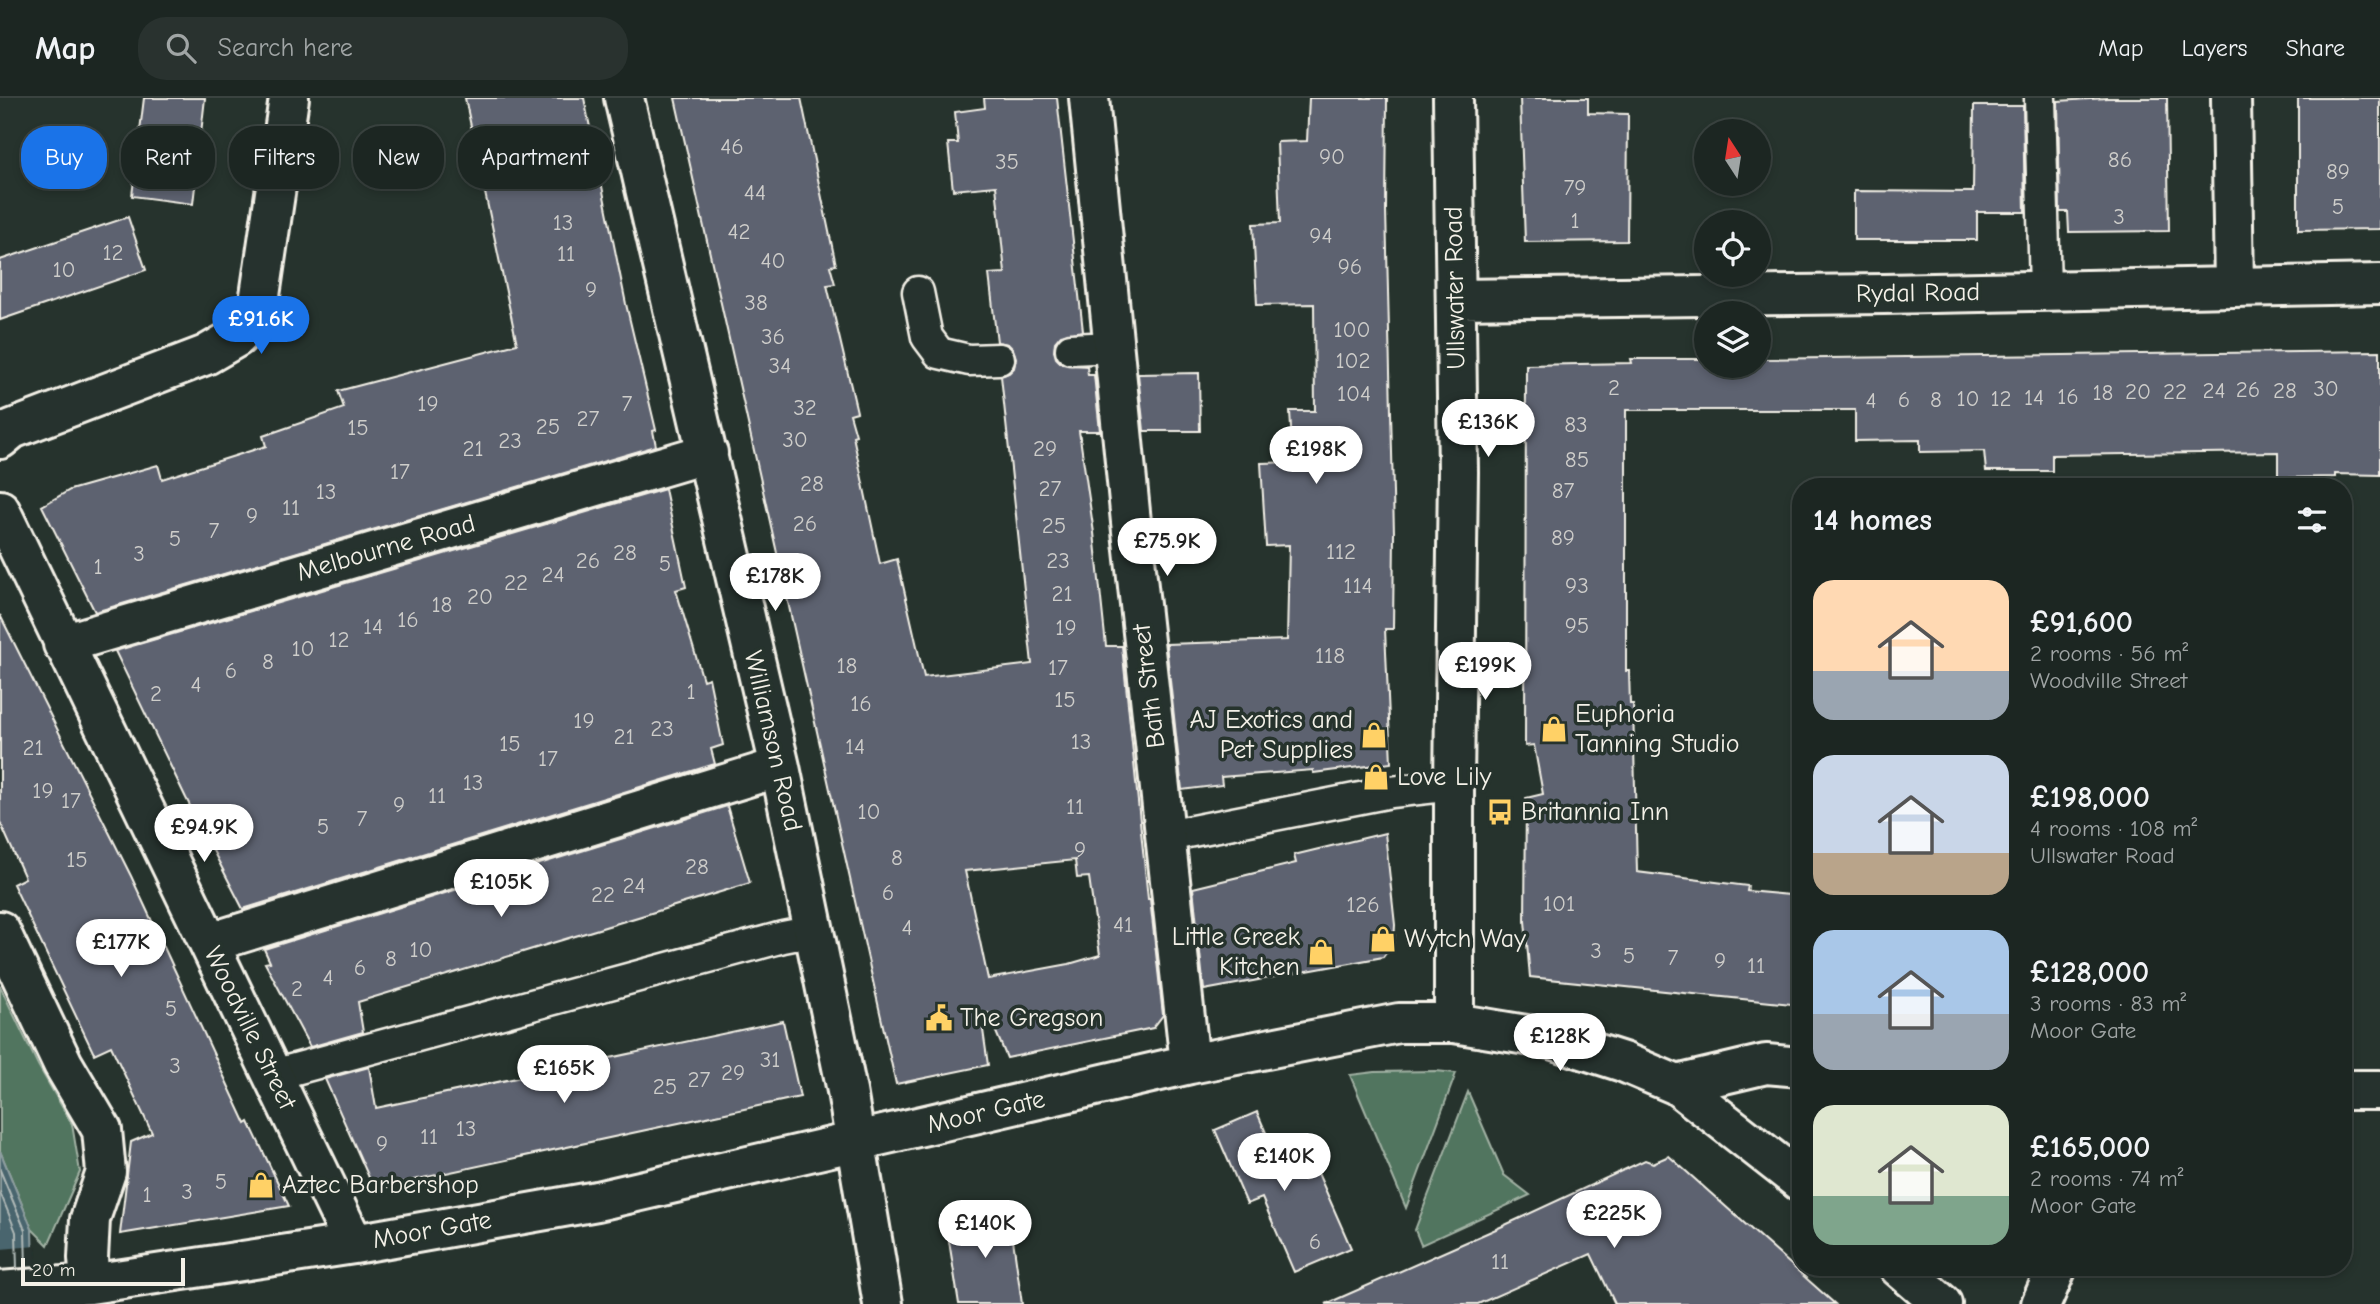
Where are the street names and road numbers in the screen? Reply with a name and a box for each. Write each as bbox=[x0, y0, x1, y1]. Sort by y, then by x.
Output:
street label: Ullswater Road bbox=[1439, 206, 1471, 370]
street label: Rydal Road bbox=[1856, 277, 1980, 309]
street label: Melbourne Road bbox=[293, 508, 479, 588]
street label: Bath Street bbox=[1126, 621, 1171, 750]
street label: Williamson Road bbox=[738, 648, 808, 834]
street label: Woodville Street bbox=[198, 942, 303, 1116]
street label: Moor Gate bbox=[924, 1084, 1048, 1140]
street label: Moor Gate bbox=[370, 1205, 494, 1255]

